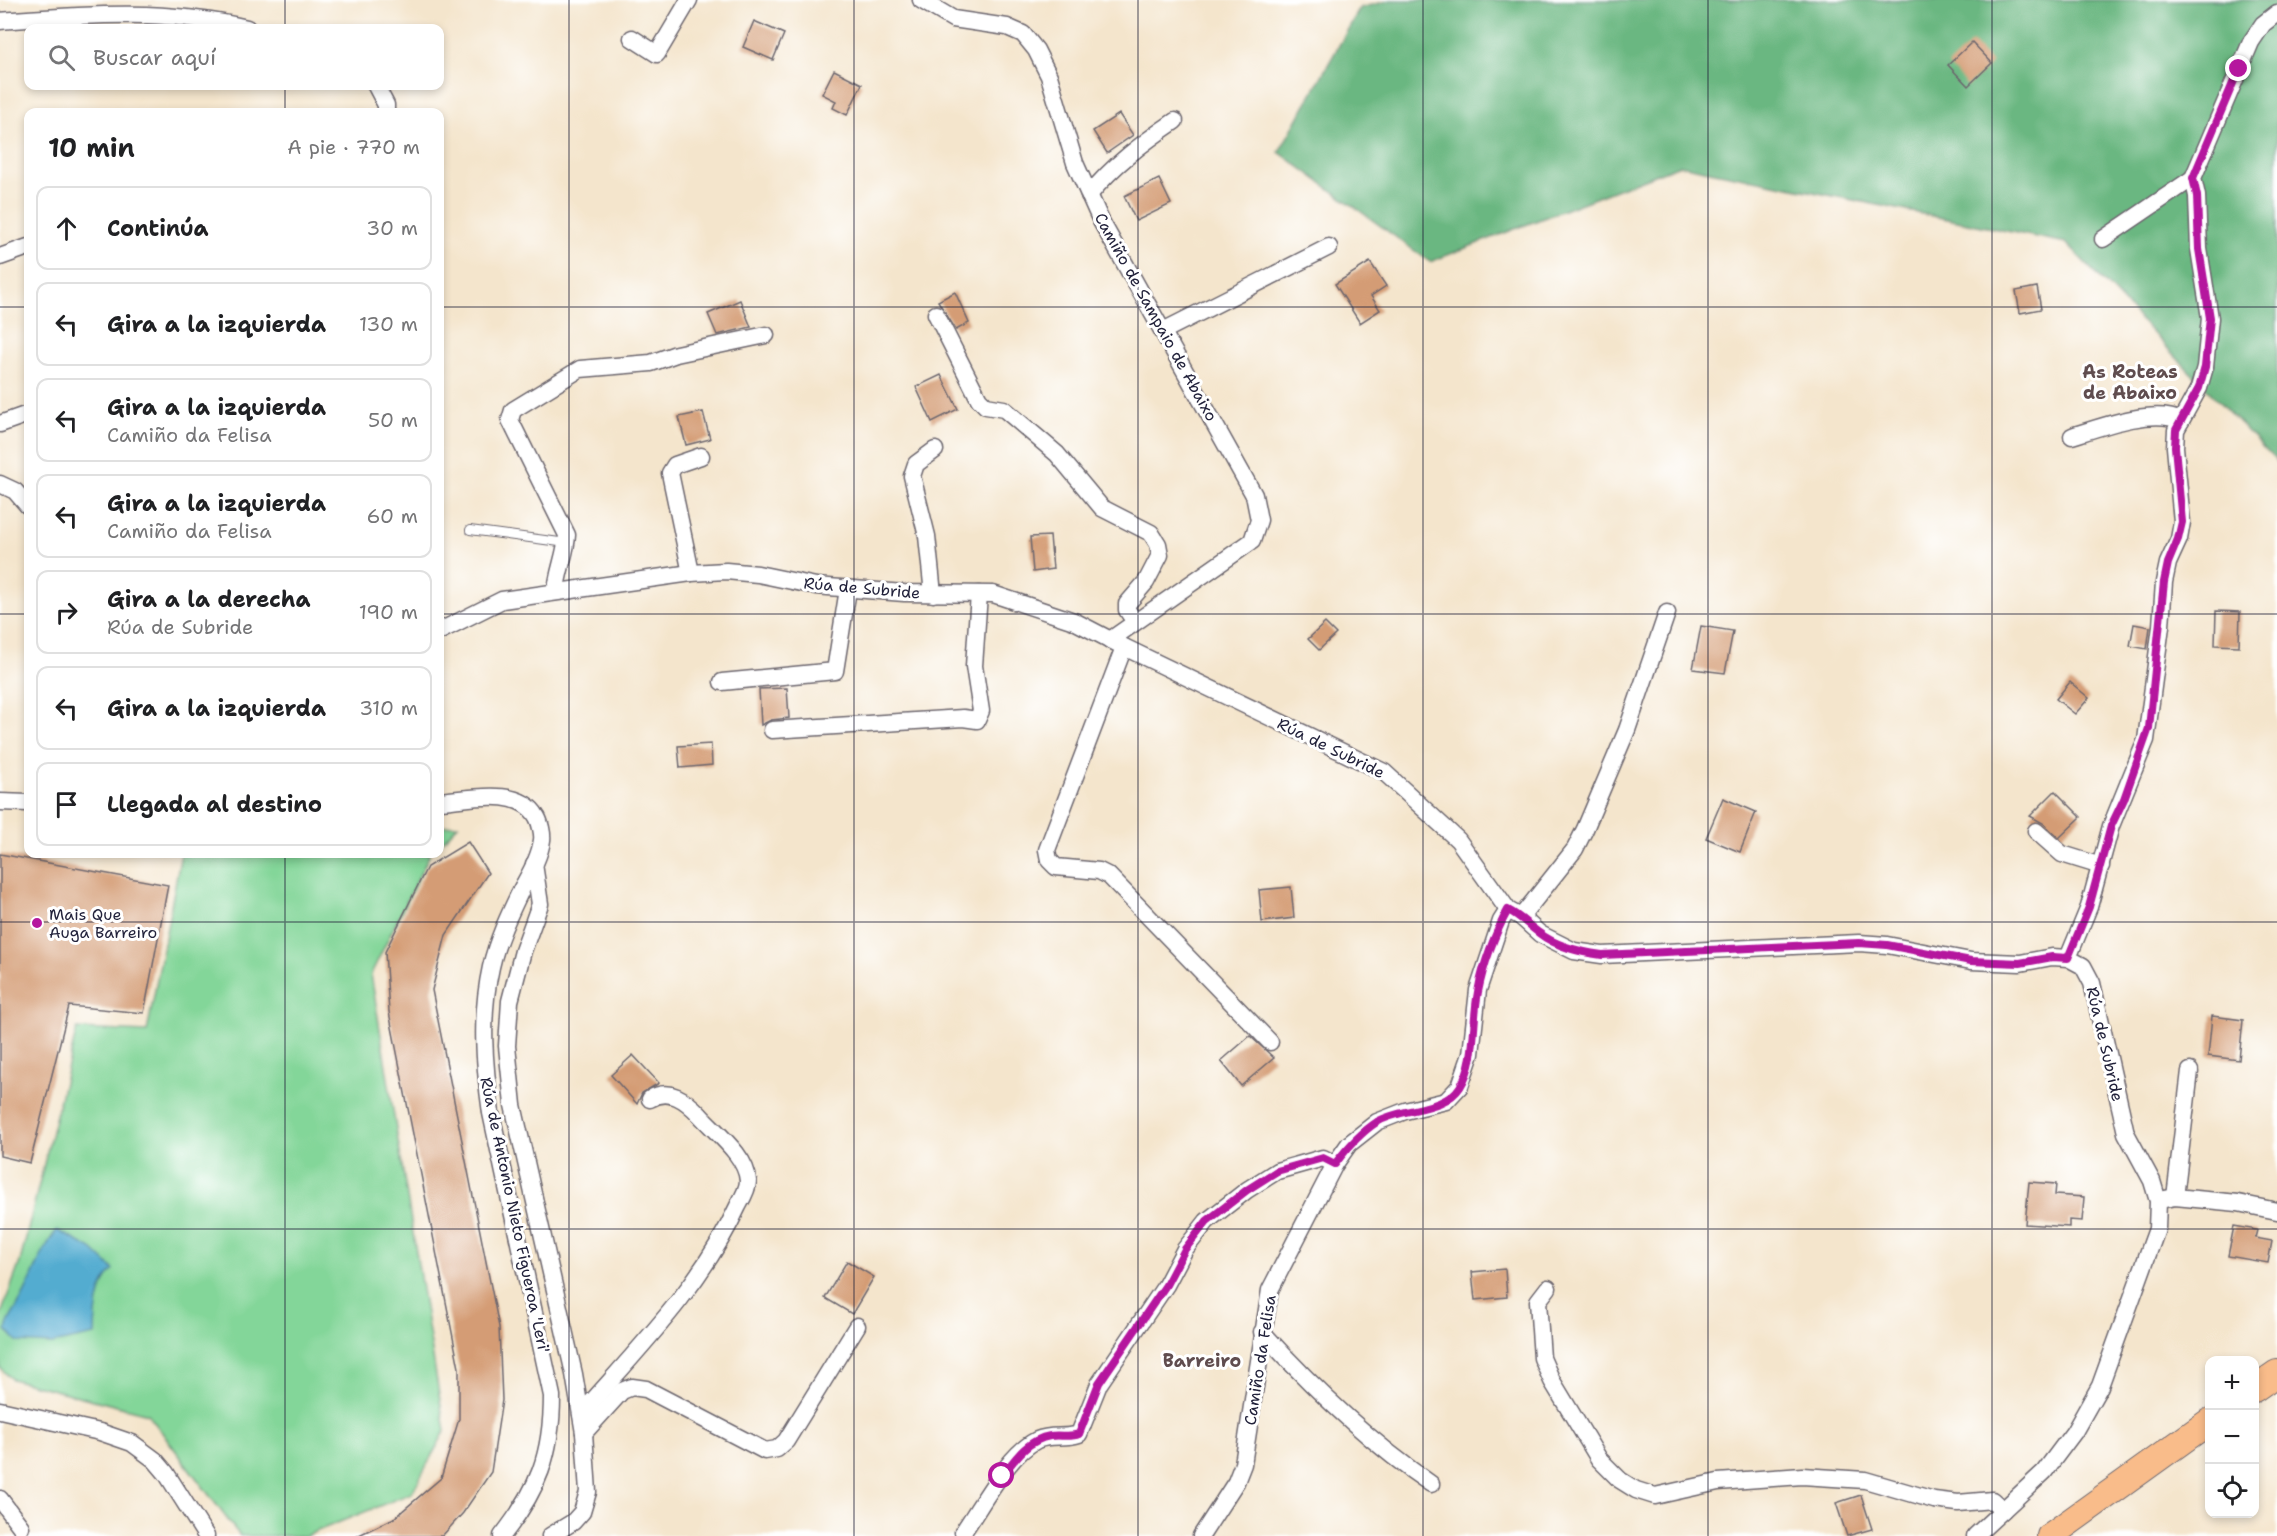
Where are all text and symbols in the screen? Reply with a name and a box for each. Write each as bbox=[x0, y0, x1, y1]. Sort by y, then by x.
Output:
search box bbox=[24, 24, 444, 90]
icon: search bbox=[45, 41, 78, 74]
text: Buscar aquí bbox=[93, 43, 216, 72]
route end bbox=[2225, 55, 2251, 81]
text: 10 min bbox=[48, 130, 135, 165]
text: A pie · 770 m bbox=[287, 134, 420, 160]
street label: Camiño de Sampaio de Abaixo bbox=[1090, 209, 1222, 425]
icon: ahead bbox=[50, 212, 83, 245]
text: Continúa bbox=[107, 214, 209, 243]
text: 30 m bbox=[366, 215, 418, 241]
icon: left bbox=[50, 308, 83, 341]
text: Gira a la izquierda bbox=[107, 310, 326, 339]
text: 130 m bbox=[359, 311, 418, 337]
district label: As Roteas de Abaixo bbox=[2082, 360, 2178, 405]
text: Gira a la izquierda bbox=[107, 393, 326, 422]
icon: left bbox=[50, 404, 83, 437]
text: 50 m bbox=[368, 407, 418, 433]
text: Camiño da Felisa bbox=[107, 422, 272, 448]
text: Gira a la izquierda bbox=[107, 489, 326, 518]
icon: left bbox=[50, 500, 83, 533]
text: 60 m bbox=[366, 503, 418, 529]
text: Camiño da Felisa bbox=[107, 518, 272, 544]
street label: Rúa de Subride bbox=[803, 572, 921, 604]
text: Gira a la derecha bbox=[107, 585, 311, 614]
icon: right bbox=[50, 596, 83, 629]
text: 190 m bbox=[359, 599, 418, 625]
text: Rúa de Subride bbox=[107, 614, 253, 640]
icon: left bbox=[50, 692, 83, 725]
text: Gira a la izquierda bbox=[107, 694, 326, 723]
text: 310 m bbox=[359, 695, 418, 721]
street label: Rúa de Subride bbox=[1274, 713, 1388, 783]
icon: arrive bbox=[50, 788, 83, 821]
text: Llegada al destino bbox=[107, 790, 322, 819]
place label: Mais Que Auga Barreiro bbox=[49, 904, 157, 943]
marker: Mais Que Auga Barreiro bbox=[30, 916, 44, 930]
street label: Rúa de Subride bbox=[2082, 985, 2128, 1103]
street label: Rúa de Antonio Nieto Figueroa 'Leri' bbox=[475, 1075, 555, 1355]
street label: Camiño da Felisa bbox=[1239, 1293, 1281, 1427]
district label: Barreiro bbox=[1163, 1349, 1241, 1373]
map controls bbox=[2205, 1356, 2259, 1518]
button: + bbox=[2205, 1356, 2259, 1410]
button: − bbox=[2205, 1410, 2259, 1464]
route start bbox=[988, 1462, 1014, 1488]
button: locate bbox=[2205, 1464, 2259, 1518]

